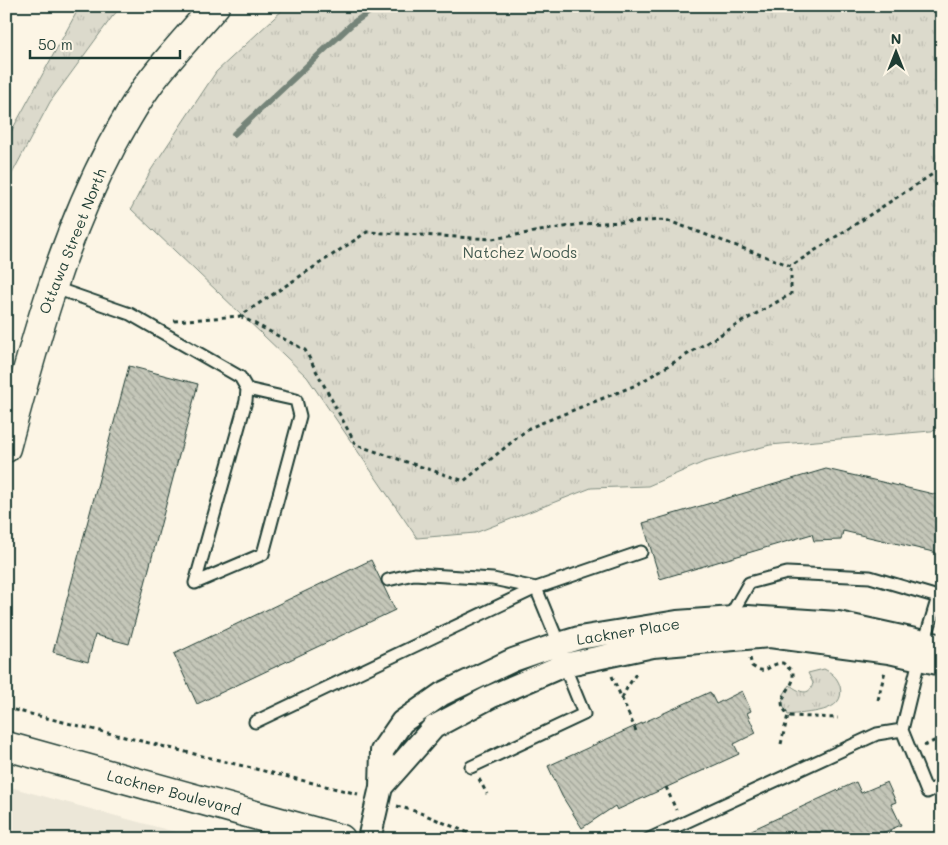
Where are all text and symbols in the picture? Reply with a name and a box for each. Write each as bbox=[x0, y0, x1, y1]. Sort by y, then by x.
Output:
scale bar bbox=[30, 28, 180, 60]
north arrow bbox=[870, 28, 920, 78]
text: N bbox=[891, 29, 901, 48]
text: 50 m bbox=[38, 34, 73, 54]
street label: Ottawa Street North bbox=[34, 165, 110, 317]
park label: Natchez Woods bbox=[463, 242, 577, 262]
street label: Lackner Place bbox=[575, 613, 681, 649]
street label: Lackner Boulevard bbox=[105, 765, 243, 819]

